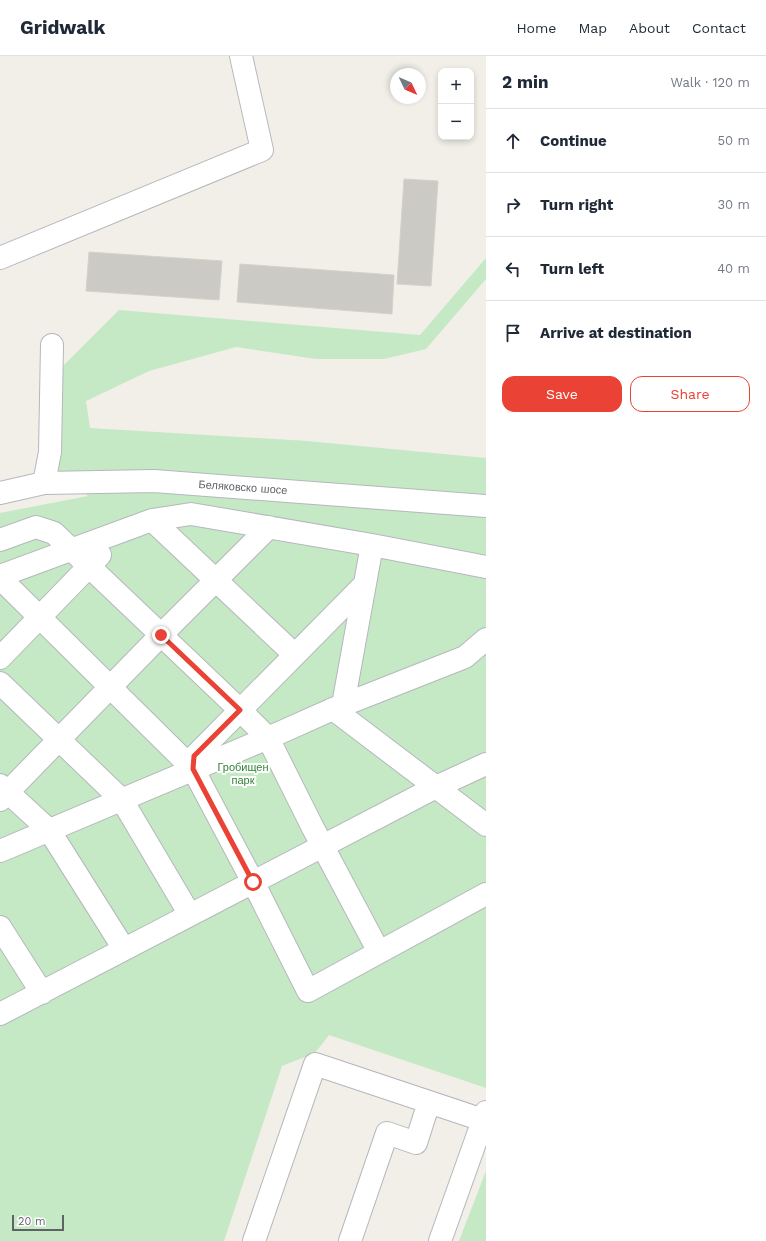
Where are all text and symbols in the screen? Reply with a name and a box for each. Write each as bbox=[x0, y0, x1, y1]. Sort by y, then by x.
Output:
text: Gridwalk bbox=[20, 16, 105, 39]
text: Home bbox=[516, 20, 556, 36]
text: Map bbox=[578, 20, 607, 36]
text: About bbox=[629, 20, 670, 36]
text: Contact bbox=[692, 20, 746, 36]
north arrow bbox=[390, 68, 426, 104]
map controls bbox=[438, 68, 474, 140]
button: + bbox=[438, 68, 474, 104]
text: 2 min bbox=[502, 72, 548, 92]
text: Walk · 120 m bbox=[671, 75, 750, 90]
button: − bbox=[438, 104, 474, 140]
icon: ahead bbox=[502, 130, 524, 152]
text: Continue bbox=[540, 132, 607, 150]
text: 50 m bbox=[718, 133, 750, 148]
icon: right bbox=[502, 194, 524, 216]
text: Turn right bbox=[540, 196, 613, 214]
text: 30 m bbox=[718, 197, 750, 212]
icon: left bbox=[502, 258, 524, 280]
text: Turn left bbox=[540, 260, 604, 278]
text: 40 m bbox=[717, 261, 750, 276]
icon: arrive bbox=[502, 322, 524, 344]
text: Arrive at destination bbox=[540, 324, 692, 342]
button: Save bbox=[502, 376, 622, 412]
button: Share bbox=[630, 376, 750, 412]
street label: Беляковско шосе bbox=[198, 478, 288, 497]
route end bbox=[152, 626, 170, 644]
park label: Гробищен парк bbox=[217, 761, 269, 787]
route start bbox=[244, 873, 262, 891]
scale bar bbox=[12, 1213, 64, 1232]
text: 20 m bbox=[18, 1215, 46, 1228]

